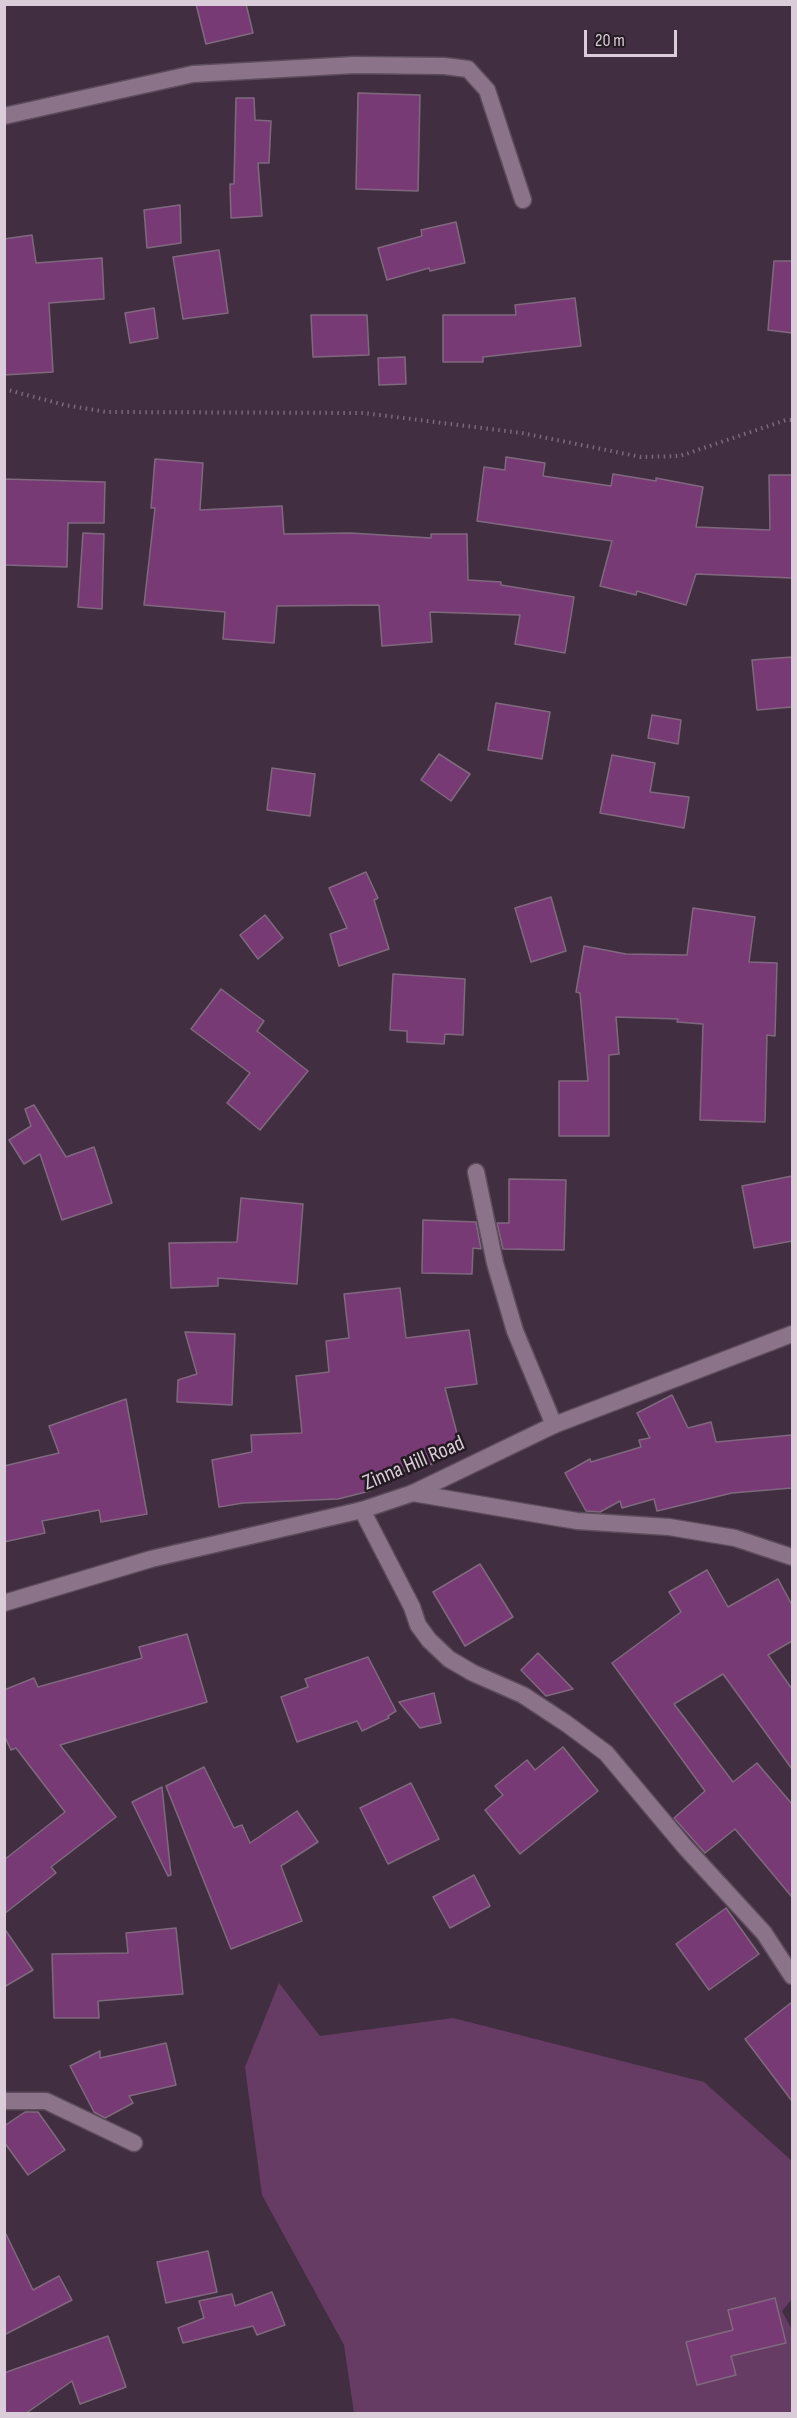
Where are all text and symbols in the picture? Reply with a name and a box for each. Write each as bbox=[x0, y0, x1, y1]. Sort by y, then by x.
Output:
scale bar bbox=[587, 18, 680, 56]
text: 20 m bbox=[595, 30, 625, 51]
street label: Zinna Hill Road bbox=[359, 1431, 469, 1497]

